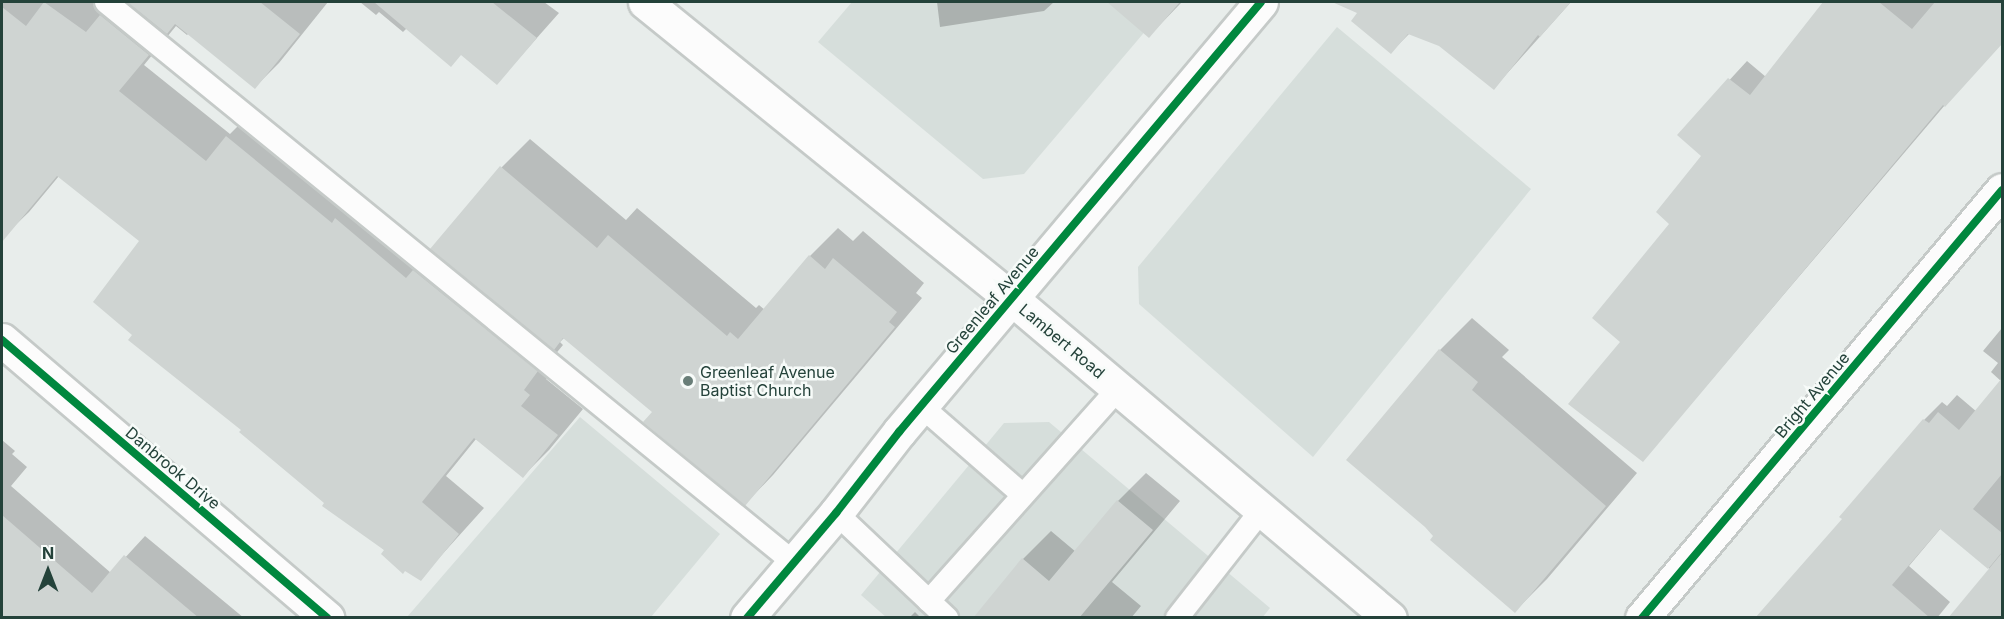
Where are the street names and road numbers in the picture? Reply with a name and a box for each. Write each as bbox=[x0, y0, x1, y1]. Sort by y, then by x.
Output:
street label: Greenleaf Avenue bbox=[941, 242, 1043, 358]
street label: Lambert Road bbox=[1015, 300, 1109, 382]
street label: Bright Avenue bbox=[1771, 348, 1853, 442]
street label: Danbrook Drive bbox=[122, 423, 224, 513]

